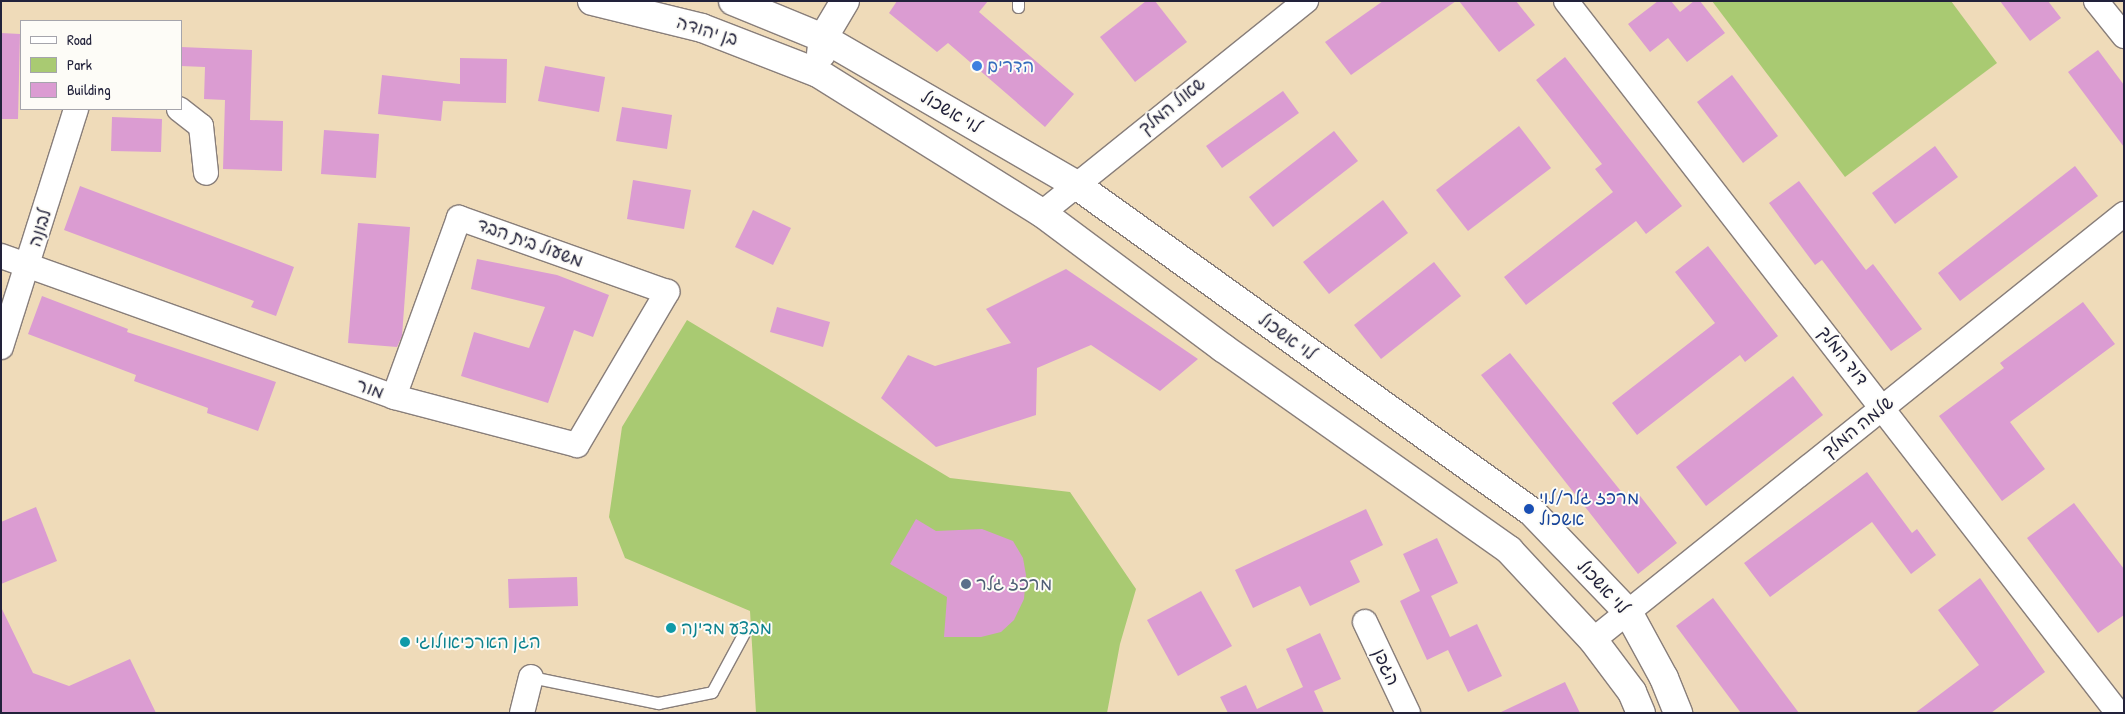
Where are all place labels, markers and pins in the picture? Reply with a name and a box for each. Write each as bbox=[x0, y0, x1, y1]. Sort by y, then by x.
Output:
place label: הדרים bbox=[987, 55, 1034, 77]
marker: הדרים bbox=[971, 60, 983, 72]
place label: מרכז גלר/לוי אשכול bbox=[1539, 488, 1639, 530]
marker: מרכז גלר/לוי אשכול bbox=[1523, 503, 1535, 515]
place label: מרכז גלר bbox=[976, 573, 1052, 595]
marker: מרכז גלר bbox=[960, 578, 972, 590]
place label: מבצע מדינה bbox=[681, 617, 772, 639]
marker: מבצע מדינה bbox=[665, 622, 677, 634]
place label: הגן הארכיאולוגי bbox=[415, 631, 541, 653]
marker: הגן הארכיאולוגי bbox=[399, 636, 411, 648]

